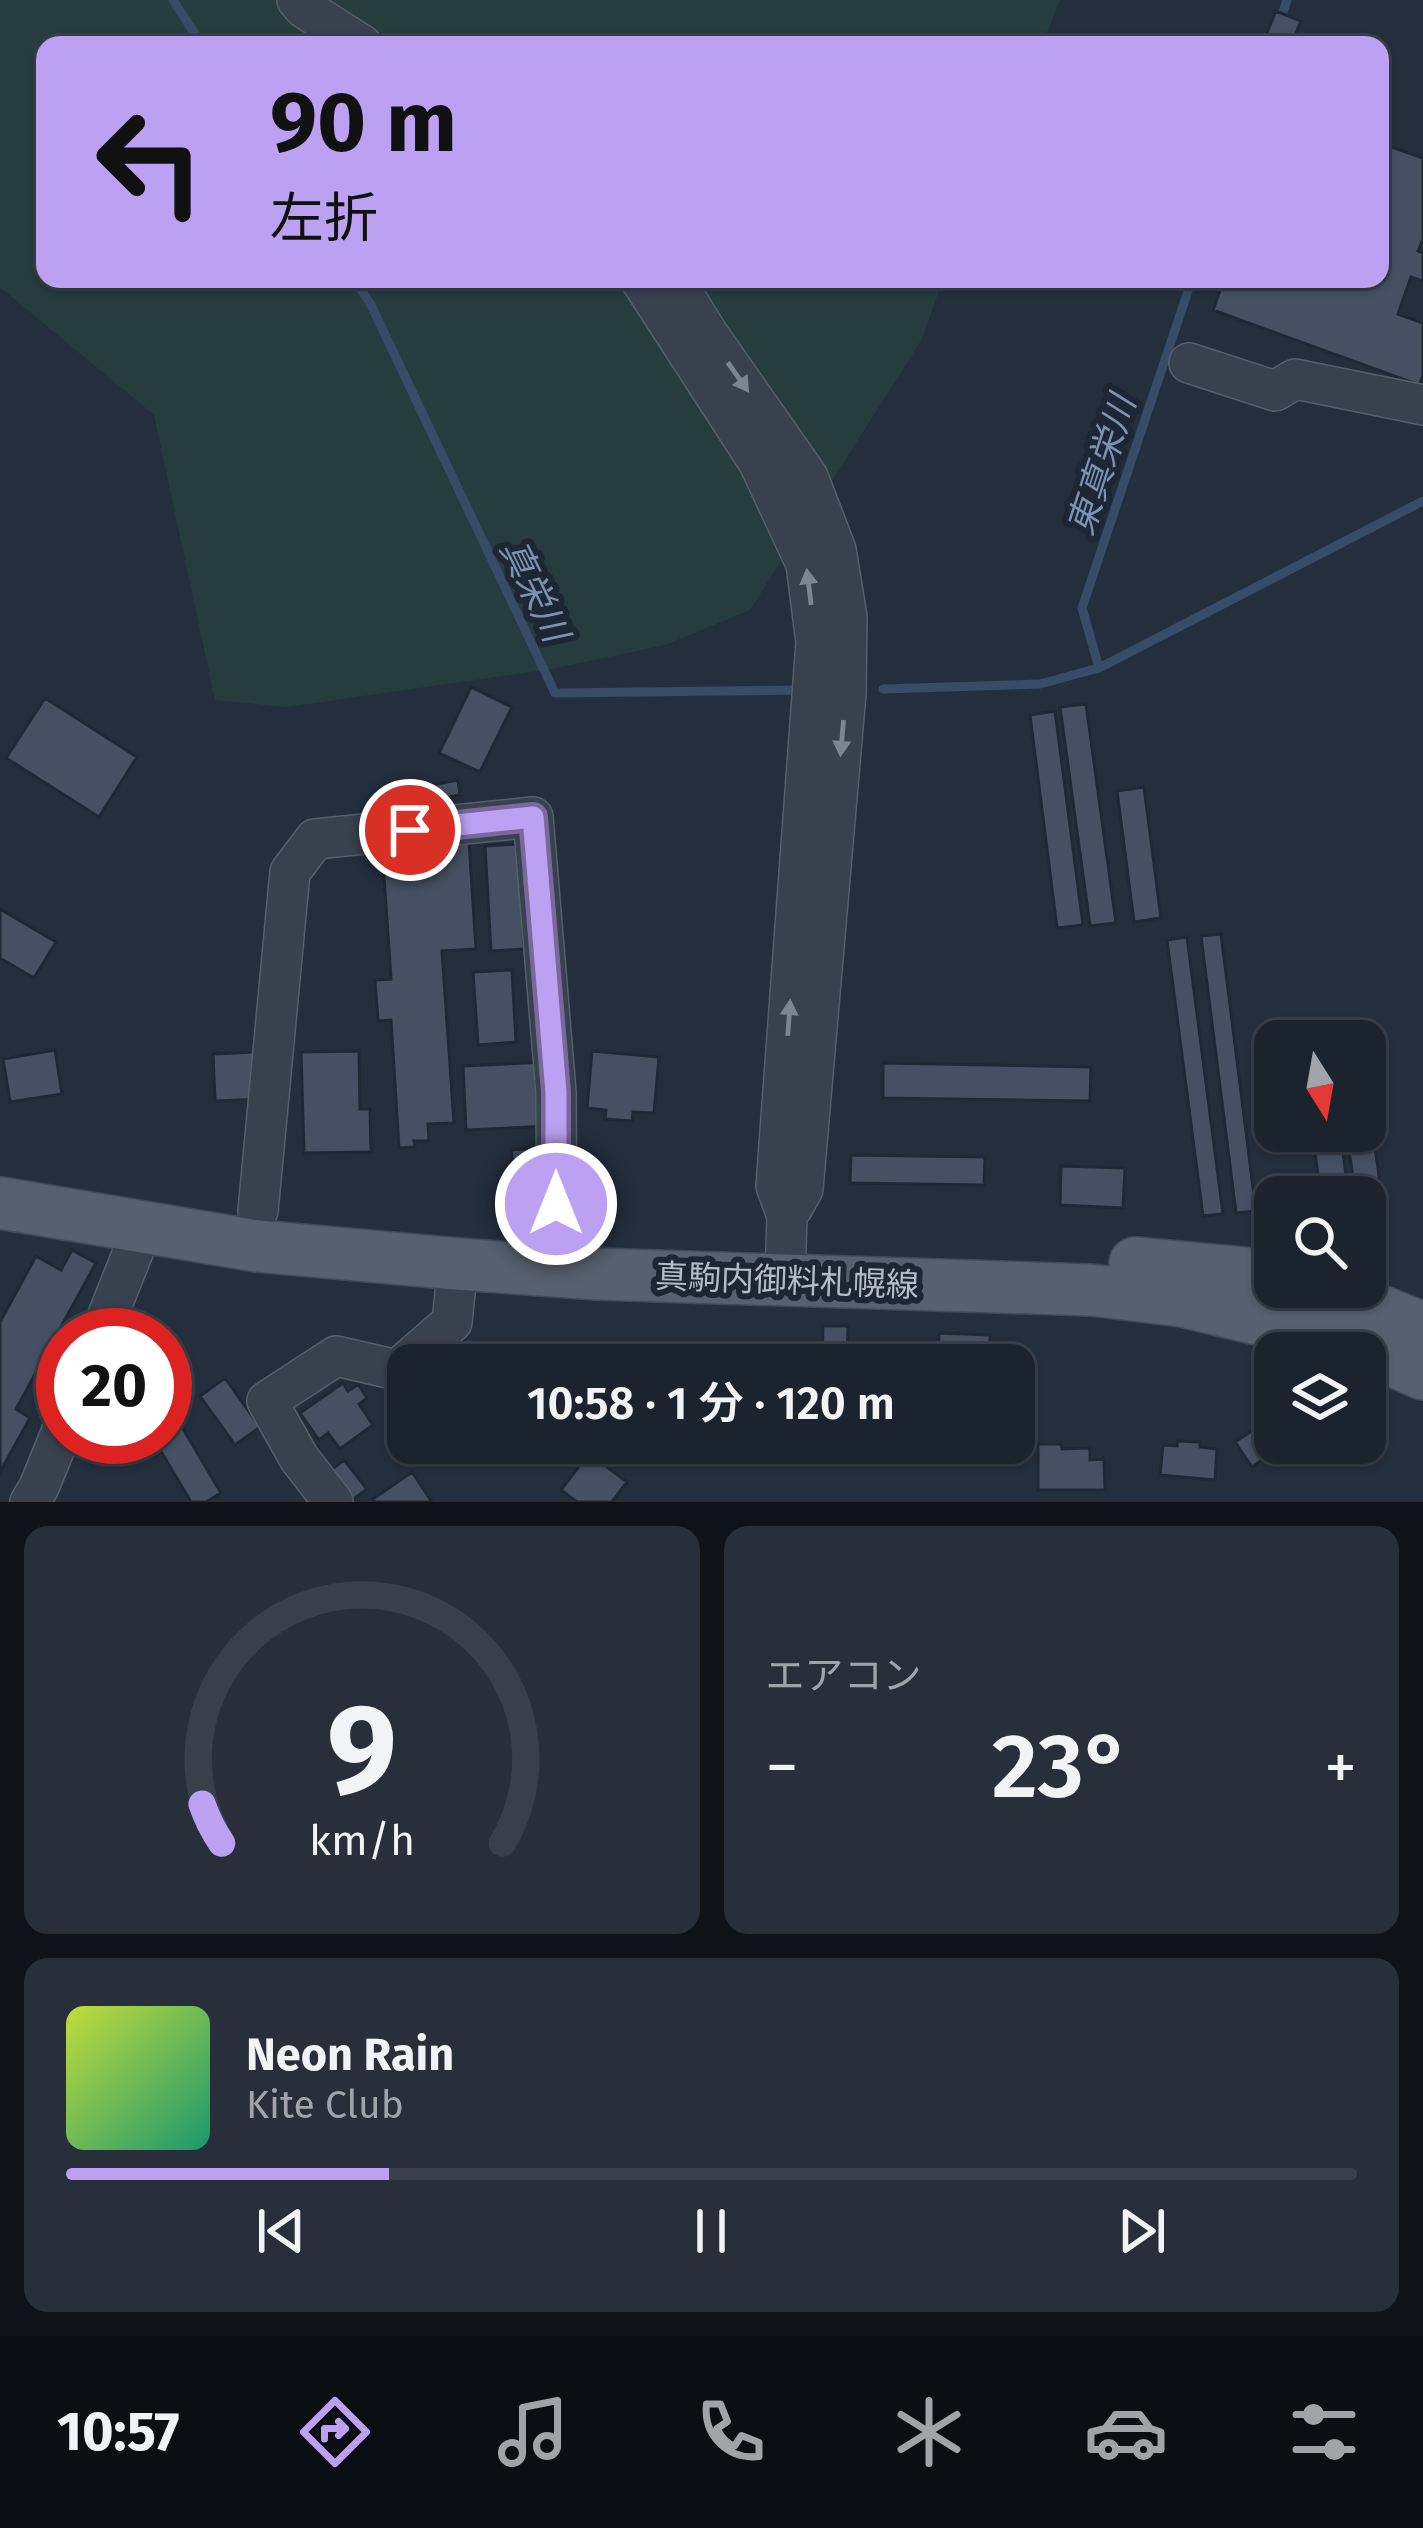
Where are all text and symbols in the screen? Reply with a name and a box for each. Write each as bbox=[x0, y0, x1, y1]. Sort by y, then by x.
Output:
text: 90 m bbox=[270, 72, 457, 173]
icon: left bbox=[72, 84, 228, 240]
text: 左折 bbox=[270, 187, 378, 251]
one-way arrow bbox=[726, 360, 749, 393]
water label: 東真栄川 bbox=[1059, 386, 1146, 541]
water label: 真栄川 bbox=[491, 532, 579, 652]
one-way arrow bbox=[800, 568, 819, 605]
one-way arrow bbox=[832, 720, 851, 758]
pin bbox=[359, 779, 461, 881]
icon: arrive bbox=[377, 797, 443, 863]
one-way arrow bbox=[779, 999, 798, 1036]
north arrow bbox=[1254, 1020, 1386, 1152]
map controls bbox=[1254, 1020, 1386, 1464]
position arrow bbox=[493, 1141, 619, 1267]
button: search bbox=[1254, 1176, 1386, 1308]
street label: 真駒内御料札幌線 bbox=[654, 1256, 920, 1306]
speed limit sign: 20 bbox=[36, 1308, 192, 1464]
button: layers bbox=[1254, 1332, 1386, 1464]
text: 10:58 · 1 分 · 120 m bbox=[527, 1377, 895, 1431]
text: エアコン bbox=[766, 1653, 922, 1699]
text: 9 bbox=[327, 1675, 397, 1825]
text: 23° bbox=[992, 1713, 1131, 1821]
text: − bbox=[766, 1728, 799, 1807]
text: + bbox=[1324, 1728, 1357, 1807]
text: km/h bbox=[309, 1815, 415, 1866]
text: Neon Rain bbox=[246, 2028, 454, 2082]
text: Kite Club bbox=[246, 2082, 404, 2128]
icon: previous bbox=[248, 2198, 314, 2264]
icon: pause bbox=[678, 2198, 744, 2264]
icon: next bbox=[1109, 2198, 1175, 2264]
icon: directions bbox=[293, 2390, 377, 2474]
icon: music bbox=[491, 2390, 575, 2474]
icon: phone bbox=[689, 2390, 773, 2474]
icon: climate bbox=[887, 2390, 971, 2474]
icon: car bbox=[1084, 2390, 1168, 2474]
icon: filters bbox=[1282, 2390, 1366, 2474]
text: 10:57 bbox=[57, 2400, 180, 2464]

